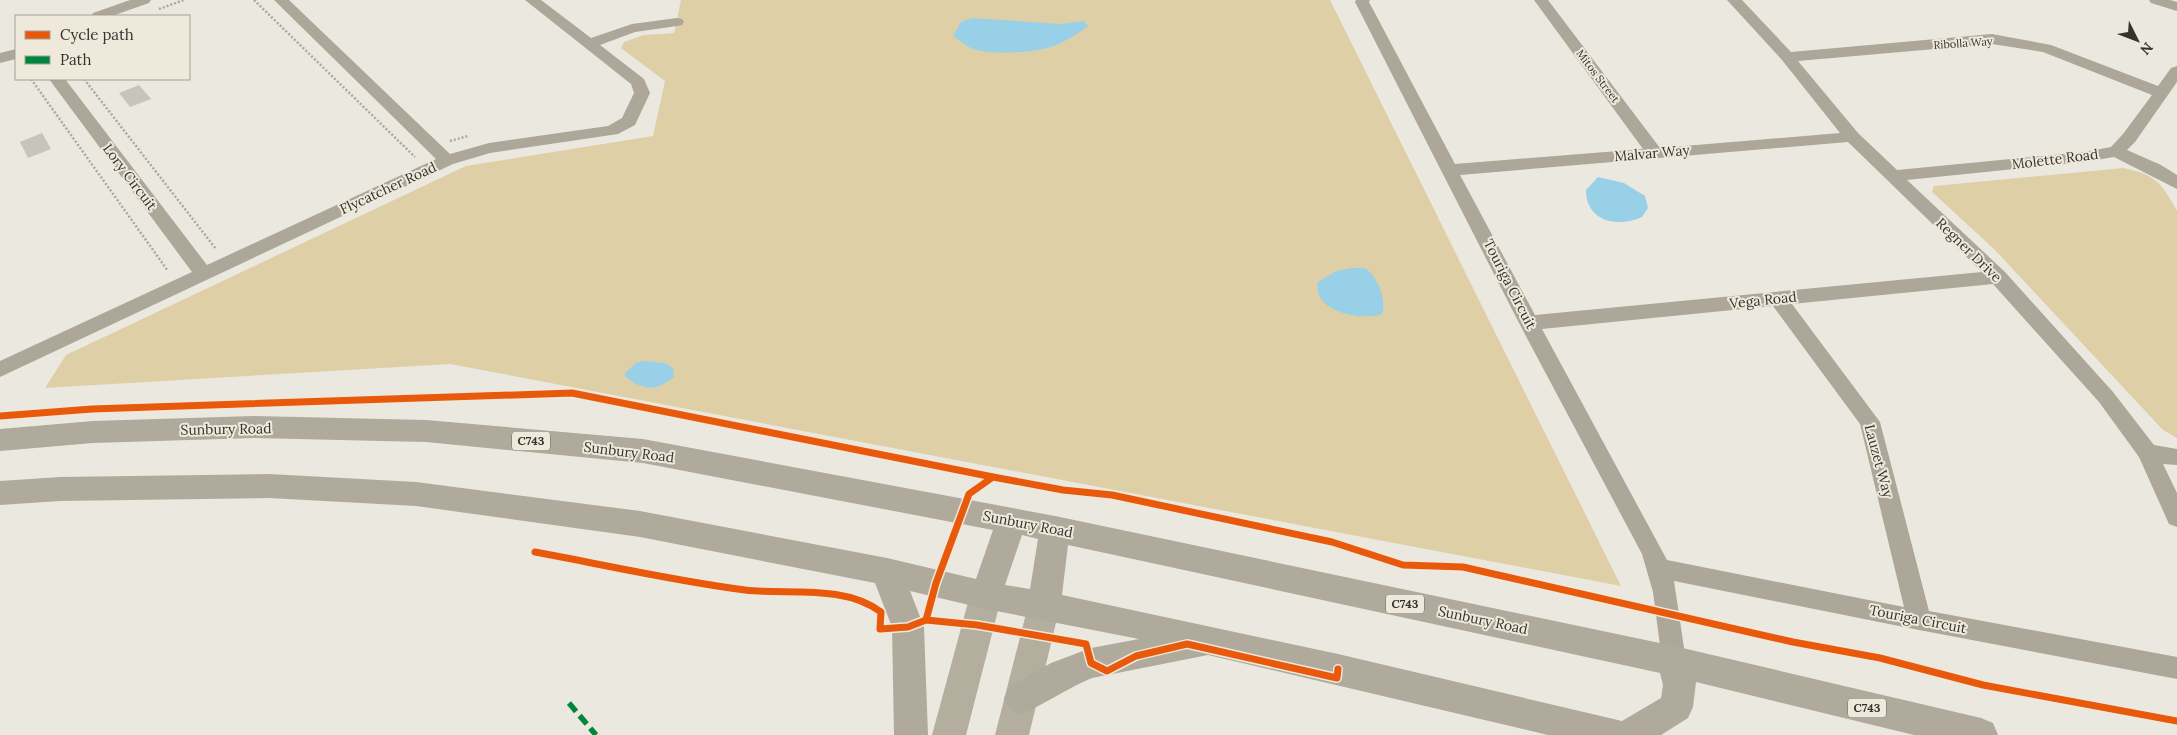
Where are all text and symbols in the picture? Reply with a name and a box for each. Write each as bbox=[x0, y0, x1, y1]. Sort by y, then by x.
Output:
legend bbox=[15, 15, 190, 80]
north arrow bbox=[2112, 15, 2162, 65]
text: Cycle path bbox=[60, 25, 134, 44]
street label: Ribolla Way bbox=[1933, 34, 1993, 52]
text: N bbox=[2136, 39, 2157, 59]
street label: Mitos Street bbox=[1573, 47, 1623, 106]
text: Path bbox=[60, 50, 91, 69]
street label: Lory Circuit bbox=[99, 140, 161, 214]
street label: Malvar Way bbox=[1614, 141, 1691, 165]
street label: Molette Road bbox=[2011, 145, 2099, 173]
street label: Flycatcher Road bbox=[337, 158, 439, 218]
street label: Regner Drive bbox=[1932, 214, 2006, 286]
street label: Touriga Circuit bbox=[1480, 236, 1541, 332]
street label: Vega Road bbox=[1728, 288, 1797, 313]
street label: Sunbury Road bbox=[180, 419, 272, 439]
street label: Lauzet Way bbox=[1861, 422, 1898, 500]
road number: C743 bbox=[512, 432, 550, 451]
street label: Sunbury Road bbox=[583, 438, 675, 466]
street label: Sunbury Road bbox=[982, 506, 1074, 542]
road number: C743 bbox=[1386, 594, 1424, 614]
street label: Touriga Circuit bbox=[1868, 601, 1969, 637]
street label: Sunbury Road bbox=[1437, 602, 1529, 638]
road number: C743 bbox=[1848, 698, 1886, 718]

